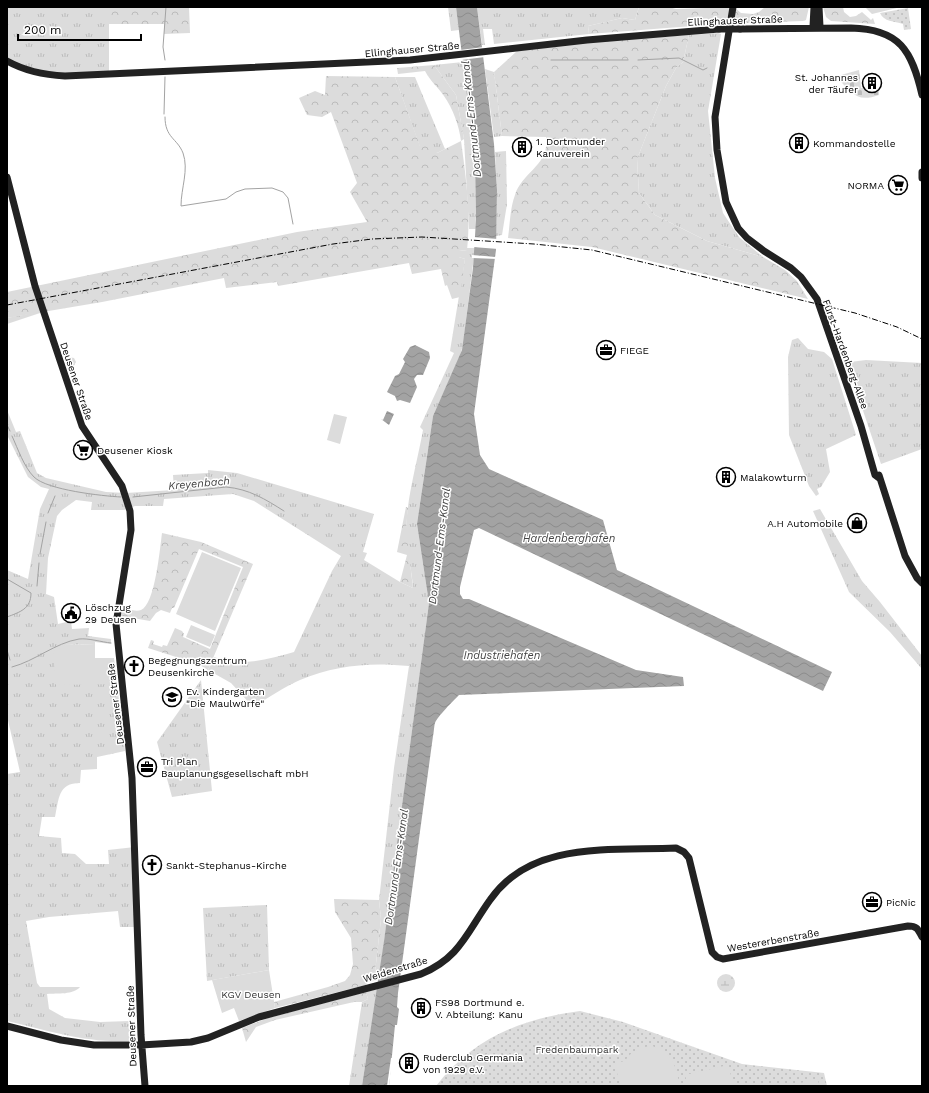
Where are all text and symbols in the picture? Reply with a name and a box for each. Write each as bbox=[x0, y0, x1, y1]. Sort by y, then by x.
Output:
street label: Ellinghauser Straße bbox=[687, 13, 783, 28]
scale bar bbox=[18, 16, 141, 42]
text: 200 m bbox=[24, 23, 61, 37]
street label: Ellinghauser Straße bbox=[364, 40, 460, 59]
water label: Dortmund-Ems-Kanal bbox=[459, 60, 484, 178]
place label: St. Johannes der Täufer bbox=[795, 72, 858, 95]
building icon: St. Johannes der Täufer bbox=[861, 72, 883, 94]
building icon: Kommandostelle bbox=[788, 132, 810, 154]
building icon: 1. Dortmunder Kanuverein bbox=[511, 136, 533, 158]
place label: 1. Dortmunder Kanuverein bbox=[536, 136, 605, 159]
place label: Kommandostelle bbox=[813, 138, 896, 149]
supermarket icon: NORMA bbox=[887, 174, 909, 196]
place label: NORMA bbox=[847, 180, 884, 191]
street label: Fürst-Hardenberg-Allee bbox=[821, 298, 871, 411]
office icon: FIEGE bbox=[595, 339, 617, 361]
street label: Deusener Straße bbox=[58, 341, 95, 422]
place label: FIEGE bbox=[620, 345, 649, 356]
supermarket icon: Deusener Kiosk bbox=[72, 439, 94, 461]
place label: Deusener Kiosk bbox=[97, 445, 173, 456]
building icon: Malakowturm bbox=[715, 466, 737, 488]
place label: Malakowturm bbox=[740, 472, 807, 483]
water label: Kreyenbach bbox=[168, 474, 230, 493]
water label: Dortmund-Ems-Kanal bbox=[426, 487, 453, 605]
shop icon: A.H Automobile bbox=[846, 512, 868, 534]
place label: A.H Automobile bbox=[767, 518, 843, 529]
water label: Hardenberghafen bbox=[523, 532, 615, 545]
public building icon: Löschzug 29 Deusen bbox=[60, 602, 82, 624]
place label: Löschzug 29 Deusen bbox=[85, 602, 137, 625]
water label: Industriehafen bbox=[464, 649, 540, 662]
church icon: Begegnungszentrum Deusenkirche bbox=[123, 655, 145, 677]
place label: Begegnungszentrum Deusenkirche bbox=[148, 655, 247, 678]
street label: Deusener Straße bbox=[105, 663, 126, 745]
school or university icon: Ev. Kindergarten "Die Maulwürfe" bbox=[161, 686, 183, 708]
place label: Ev. Kindergarten "Die Maulwürfe" bbox=[186, 686, 265, 709]
office icon: Tri Plan Bauplanungsgesellschaft mbH bbox=[136, 756, 158, 778]
place label: Tri Plan Bauplanungsgesellschaft mbH bbox=[161, 756, 309, 779]
water label: Dortmund-Ems-Kanal bbox=[382, 808, 411, 926]
church icon: Sankt-Stephanus-Kirche bbox=[141, 854, 163, 876]
place label: Sankt-Stephanus-Kirche bbox=[166, 860, 287, 871]
office icon: PicNic bbox=[861, 891, 883, 913]
place label: PicNic bbox=[886, 897, 916, 908]
street label: Westererbenstraße bbox=[726, 927, 820, 954]
street label: Weidenstraße bbox=[362, 954, 429, 985]
street label: Deusener Straße bbox=[125, 985, 138, 1067]
park label: KGV Deusen bbox=[221, 989, 281, 1000]
building icon: FS98 Dortmund e. V. Abteilung: Kanu bbox=[410, 997, 432, 1019]
place label: FS98 Dortmund e. V. Abteilung: Kanu bbox=[435, 997, 524, 1020]
park label: Fredenbaumpark bbox=[536, 1044, 619, 1055]
building icon: Ruderclub Germania von 1929 e.V. bbox=[398, 1052, 420, 1074]
place label: Ruderclub Germania von 1929 e.V. bbox=[423, 1052, 523, 1075]

